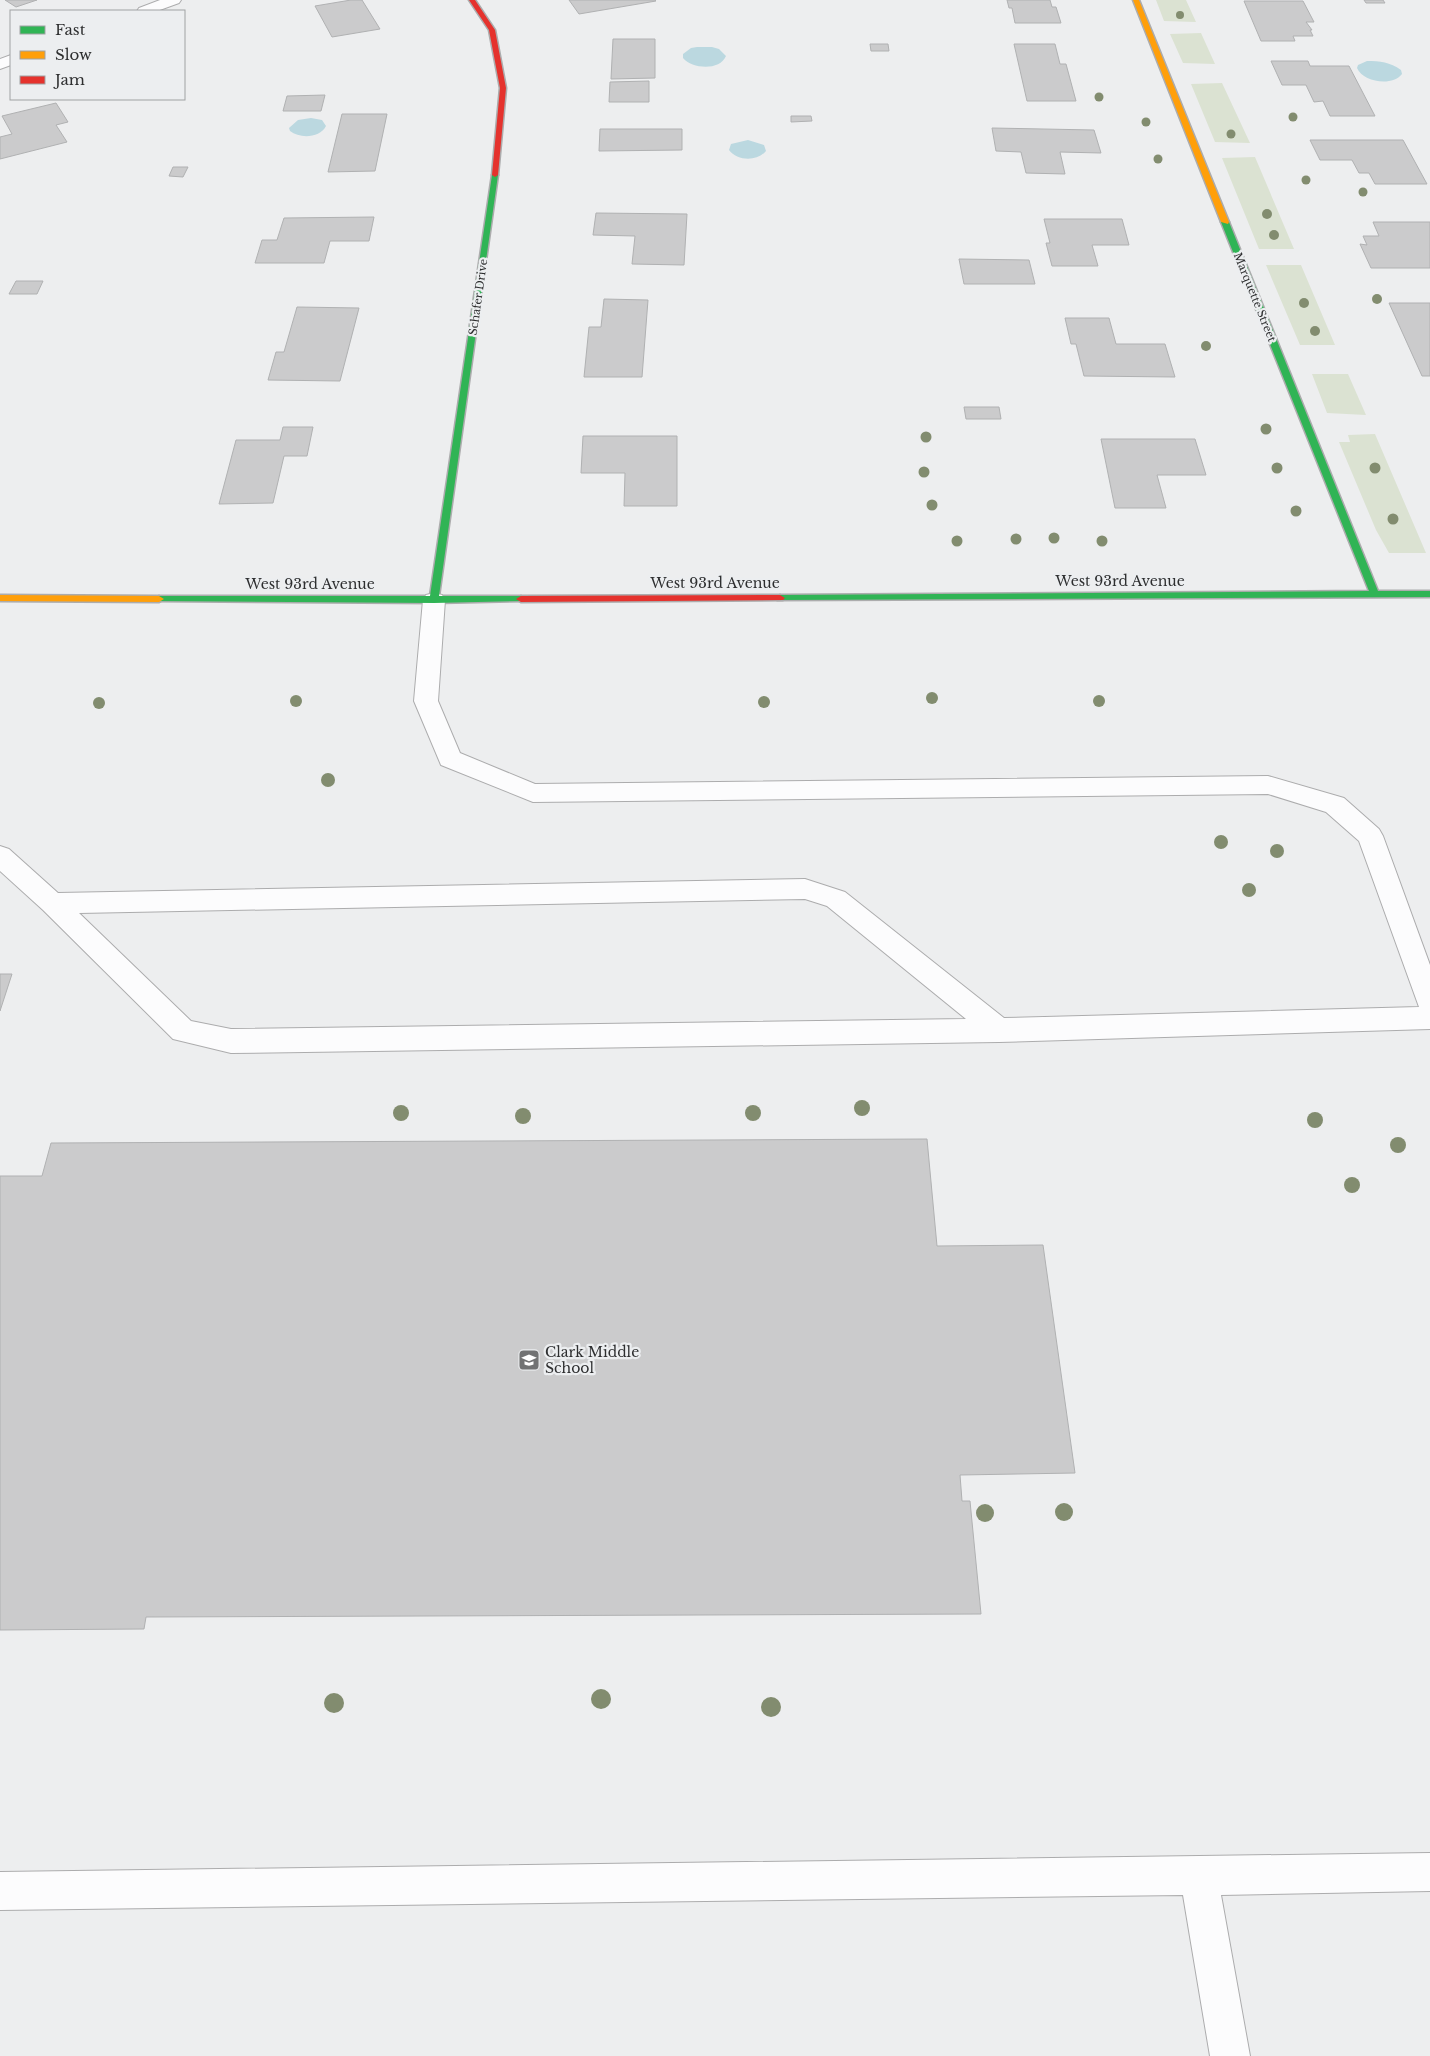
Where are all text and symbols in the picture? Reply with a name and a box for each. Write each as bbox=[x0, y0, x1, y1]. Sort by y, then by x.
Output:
legend bbox=[10, 10, 185, 100]
text: Fast bbox=[55, 20, 86, 39]
text: Slow bbox=[55, 45, 92, 64]
text: Jam bbox=[53, 70, 85, 89]
street label: Marquette Street bbox=[1231, 250, 1280, 344]
street label: Schafer Drive bbox=[466, 258, 490, 336]
street label: West 93rd Avenue bbox=[1054, 572, 1185, 590]
street label: West 93rd Avenue bbox=[649, 574, 780, 592]
street label: West 93rd Avenue bbox=[244, 575, 375, 593]
place label: Clark Middle School bbox=[545, 1343, 639, 1377]
school or university icon: Clark Middle School bbox=[517, 1348, 541, 1372]

